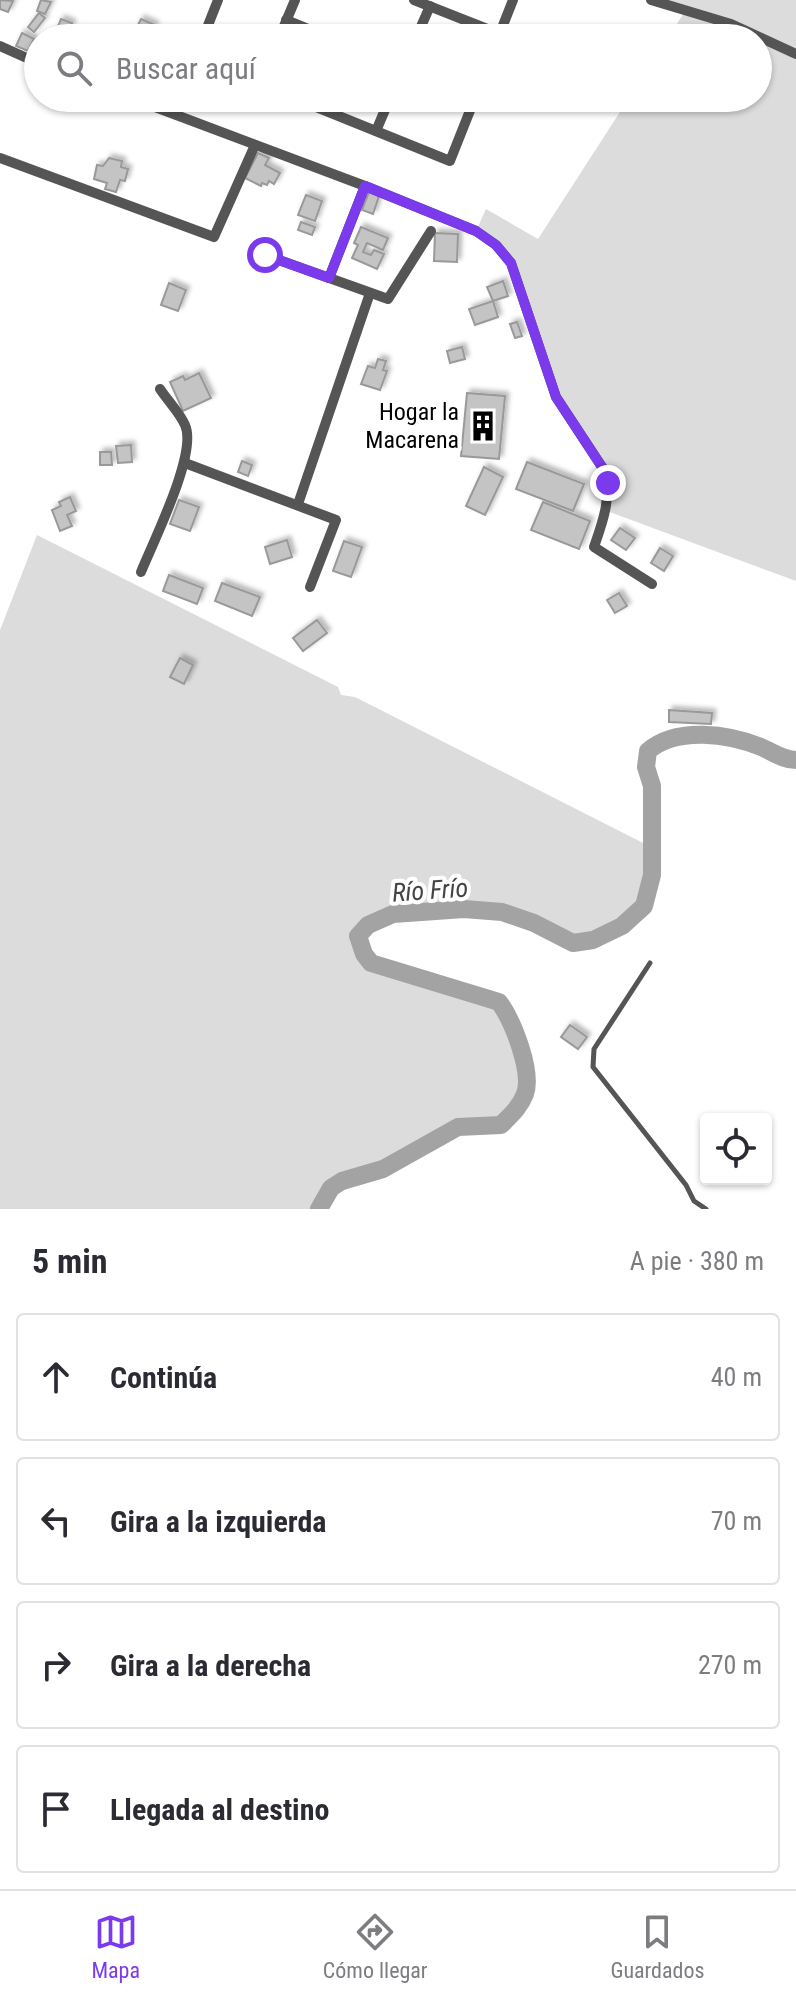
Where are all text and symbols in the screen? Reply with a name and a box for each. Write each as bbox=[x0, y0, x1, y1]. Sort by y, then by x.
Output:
search box bbox=[24, 24, 772, 112]
icon: search bbox=[52, 46, 96, 90]
text: Buscar aquí bbox=[116, 51, 256, 86]
route start bbox=[247, 237, 283, 273]
place label: Hogar la Macarena bbox=[365, 398, 459, 454]
building icon: Hogar la Macarena bbox=[466, 409, 500, 443]
route end bbox=[590, 465, 626, 501]
water label: Río Frío bbox=[391, 872, 469, 908]
map controls bbox=[700, 1113, 772, 1185]
button: locate bbox=[700, 1113, 772, 1185]
text: 5 min bbox=[32, 1241, 108, 1281]
text: A pie · 380 m bbox=[630, 1246, 764, 1276]
icon: ahead bbox=[34, 1355, 78, 1399]
text: Continúa bbox=[110, 1360, 217, 1395]
text: 40 m bbox=[711, 1362, 762, 1392]
icon: left bbox=[34, 1499, 78, 1543]
text: Gira a la izquierda bbox=[110, 1504, 326, 1539]
text: 70 m bbox=[711, 1506, 762, 1536]
icon: right bbox=[34, 1643, 78, 1687]
text: Gira a la derecha bbox=[110, 1648, 311, 1683]
text: 270 m bbox=[698, 1650, 762, 1680]
icon: arrive bbox=[34, 1787, 78, 1831]
text: Llegada al destino bbox=[110, 1792, 329, 1827]
tab: Mapa bbox=[91, 1910, 140, 1983]
tab: Cómo llegar bbox=[323, 1910, 428, 1983]
tab: Guardados bbox=[610, 1910, 705, 1983]

